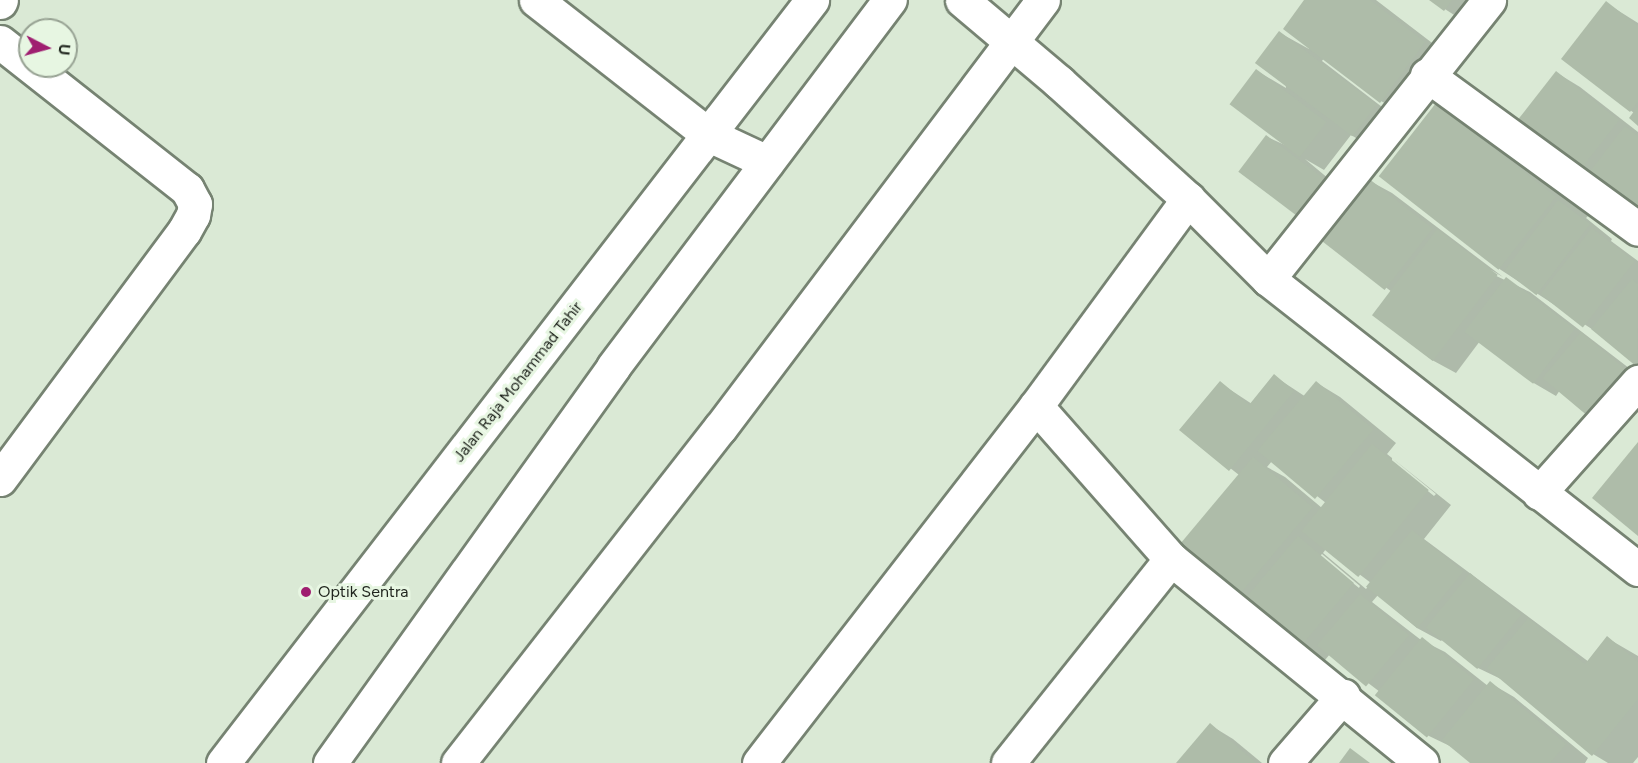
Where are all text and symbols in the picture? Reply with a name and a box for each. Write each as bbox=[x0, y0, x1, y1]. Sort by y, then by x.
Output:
north arrow bbox=[18, 18, 78, 78]
text: U bbox=[54, 43, 74, 56]
street label: Jalan Raja Mohammad Tahir bbox=[449, 298, 587, 466]
place label: Optik Sentra bbox=[318, 582, 408, 602]
marker: Optik Sentra bbox=[299, 585, 313, 599]

